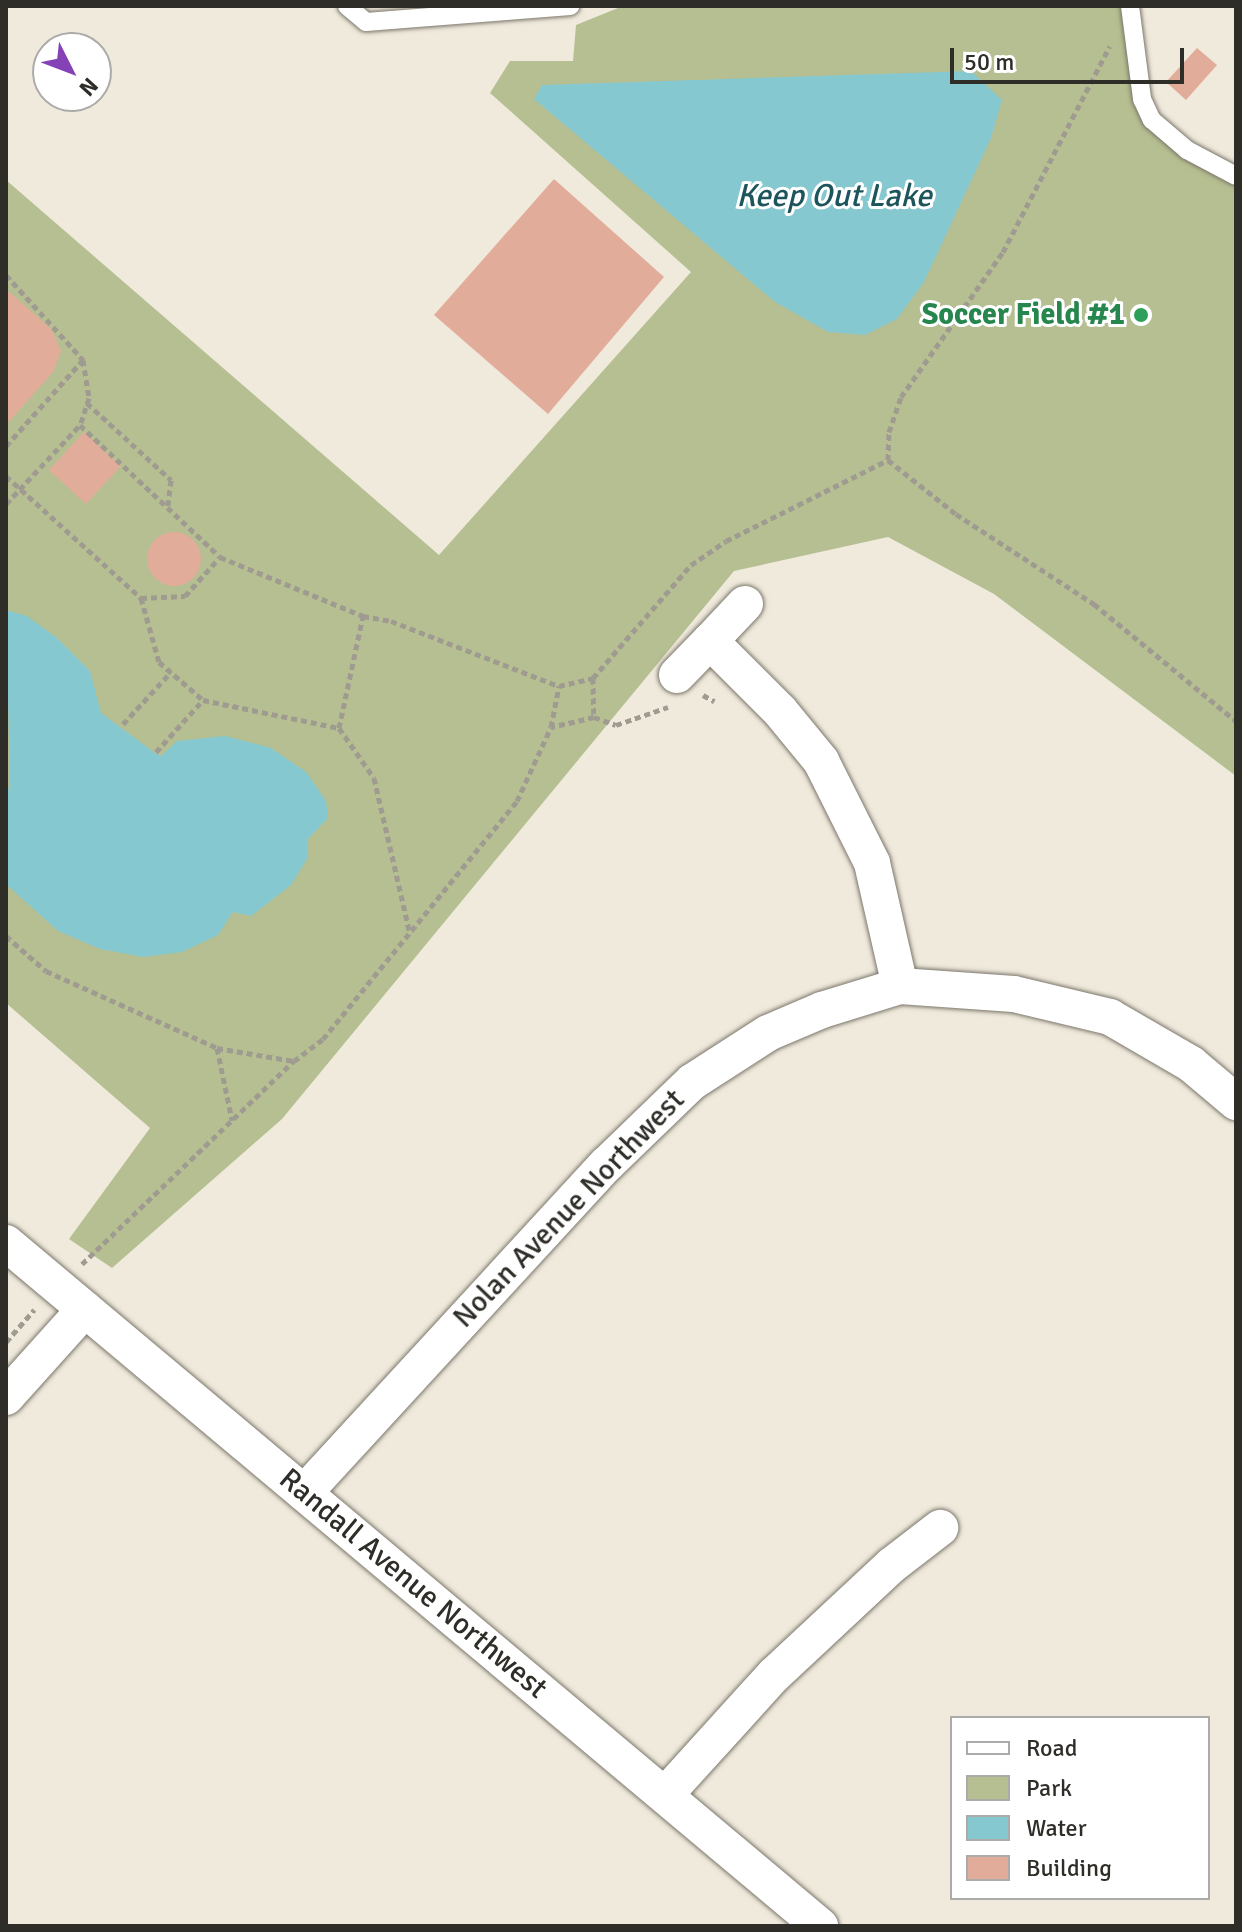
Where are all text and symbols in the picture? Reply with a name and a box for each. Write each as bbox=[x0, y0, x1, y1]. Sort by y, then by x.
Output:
north arrow bbox=[32, 32, 112, 112]
scale bar bbox=[954, 32, 1188, 82]
text: 50 m bbox=[964, 47, 1014, 77]
text: N bbox=[74, 72, 104, 102]
water label: Keep Out Lake bbox=[736, 177, 932, 215]
place label: Soccer Field #1 bbox=[922, 297, 1125, 333]
marker: Soccer Field #1 bbox=[1132, 306, 1150, 324]
street label: Nolan Avenue Northwest bbox=[446, 1082, 692, 1336]
street label: Randall Avenue Northwest bbox=[272, 1461, 554, 1707]
legend bbox=[950, 1716, 1210, 1900]
text: Road bbox=[1026, 1733, 1077, 1763]
text: Park bbox=[1026, 1773, 1072, 1803]
text: Water bbox=[1026, 1813, 1086, 1843]
text: Building bbox=[1026, 1853, 1112, 1883]

